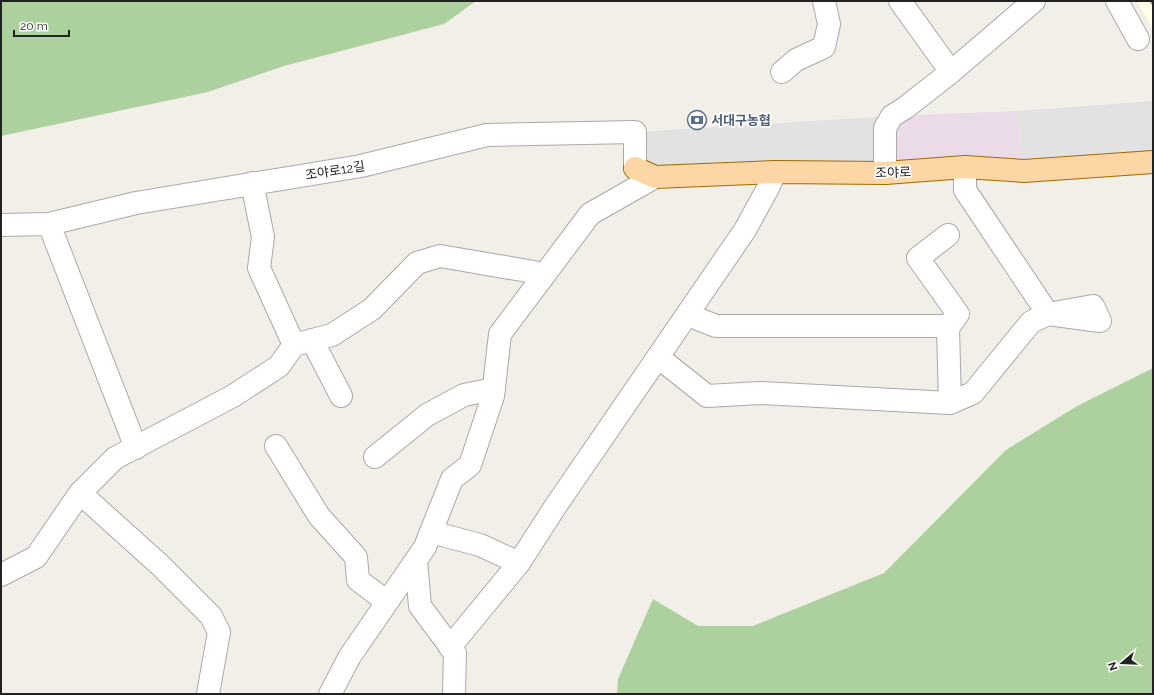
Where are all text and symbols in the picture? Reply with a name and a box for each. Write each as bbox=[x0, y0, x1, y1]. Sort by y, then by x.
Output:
scale bar bbox=[14, 12, 69, 38]
text: 20 m bbox=[20, 19, 48, 33]
bank icon: 서대구농협 bbox=[686, 109, 708, 131]
place label: 서대구농협 bbox=[711, 113, 771, 128]
street label: 조야로12길 bbox=[304, 158, 366, 183]
street label: 조야로 bbox=[875, 164, 911, 181]
north arrow bbox=[1102, 643, 1142, 683]
text: N bbox=[1106, 660, 1121, 672]

